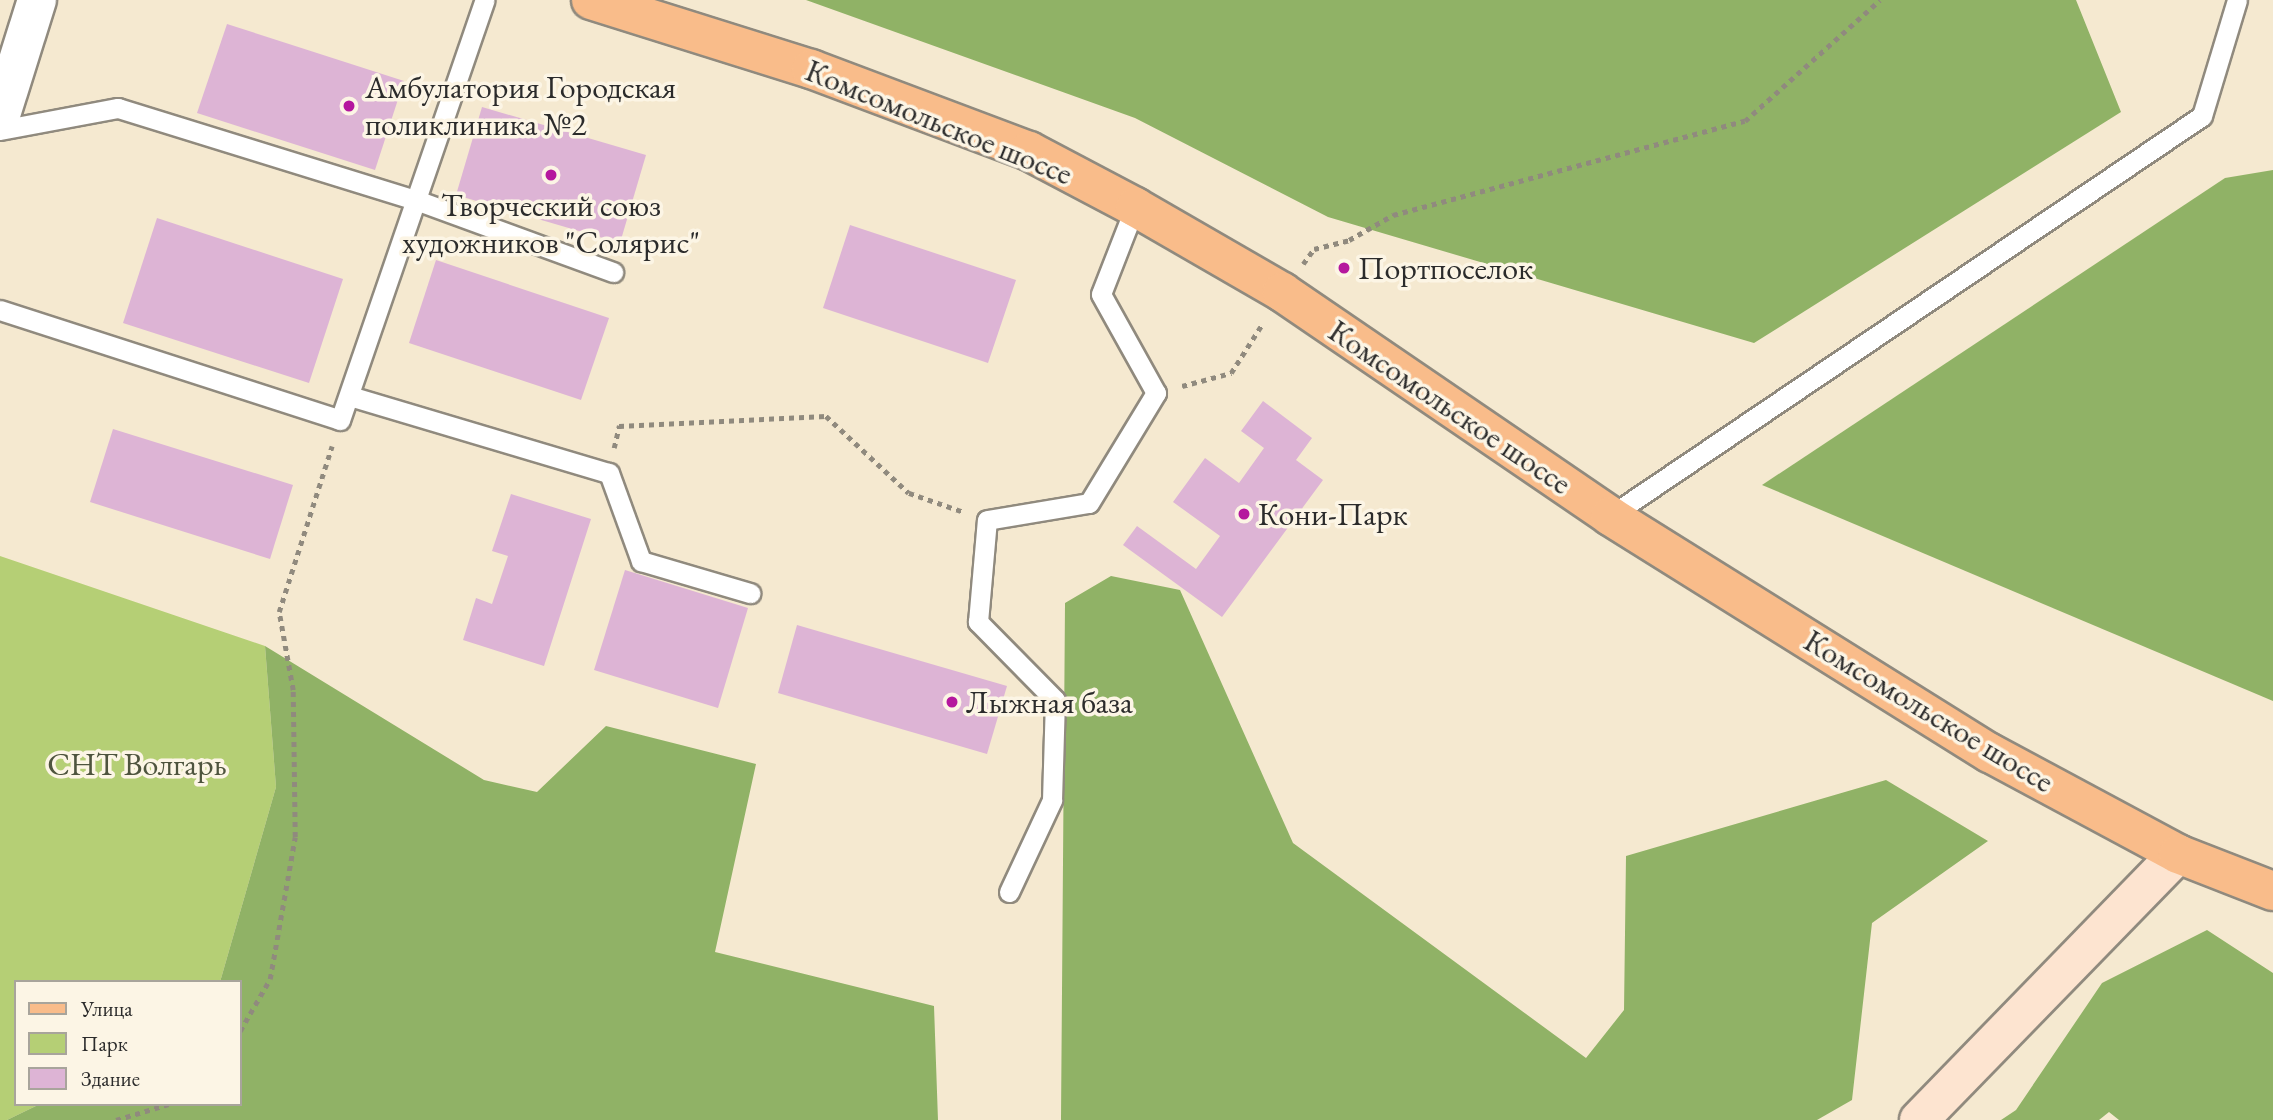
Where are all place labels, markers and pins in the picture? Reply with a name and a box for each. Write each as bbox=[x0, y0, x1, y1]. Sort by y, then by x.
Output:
place label: Амбулатория Городская поликлиника №2 bbox=[365, 69, 676, 144]
marker: Амбулатория Городская поликлиника №2 bbox=[339, 96, 359, 116]
marker: Творческий союз художников "Солярис" bbox=[543, 167, 559, 183]
place label: Творческий союз художников "Солярис" bbox=[402, 187, 700, 262]
place label: Портпоселок bbox=[1358, 249, 1533, 287]
marker: Портпоселок bbox=[1336, 260, 1352, 276]
place label: Кони-Парк bbox=[1258, 495, 1408, 533]
marker: Кони-Парк bbox=[1236, 506, 1252, 522]
place label: Лыжная база bbox=[966, 683, 1133, 721]
marker: Лыжная база bbox=[944, 694, 960, 710]

